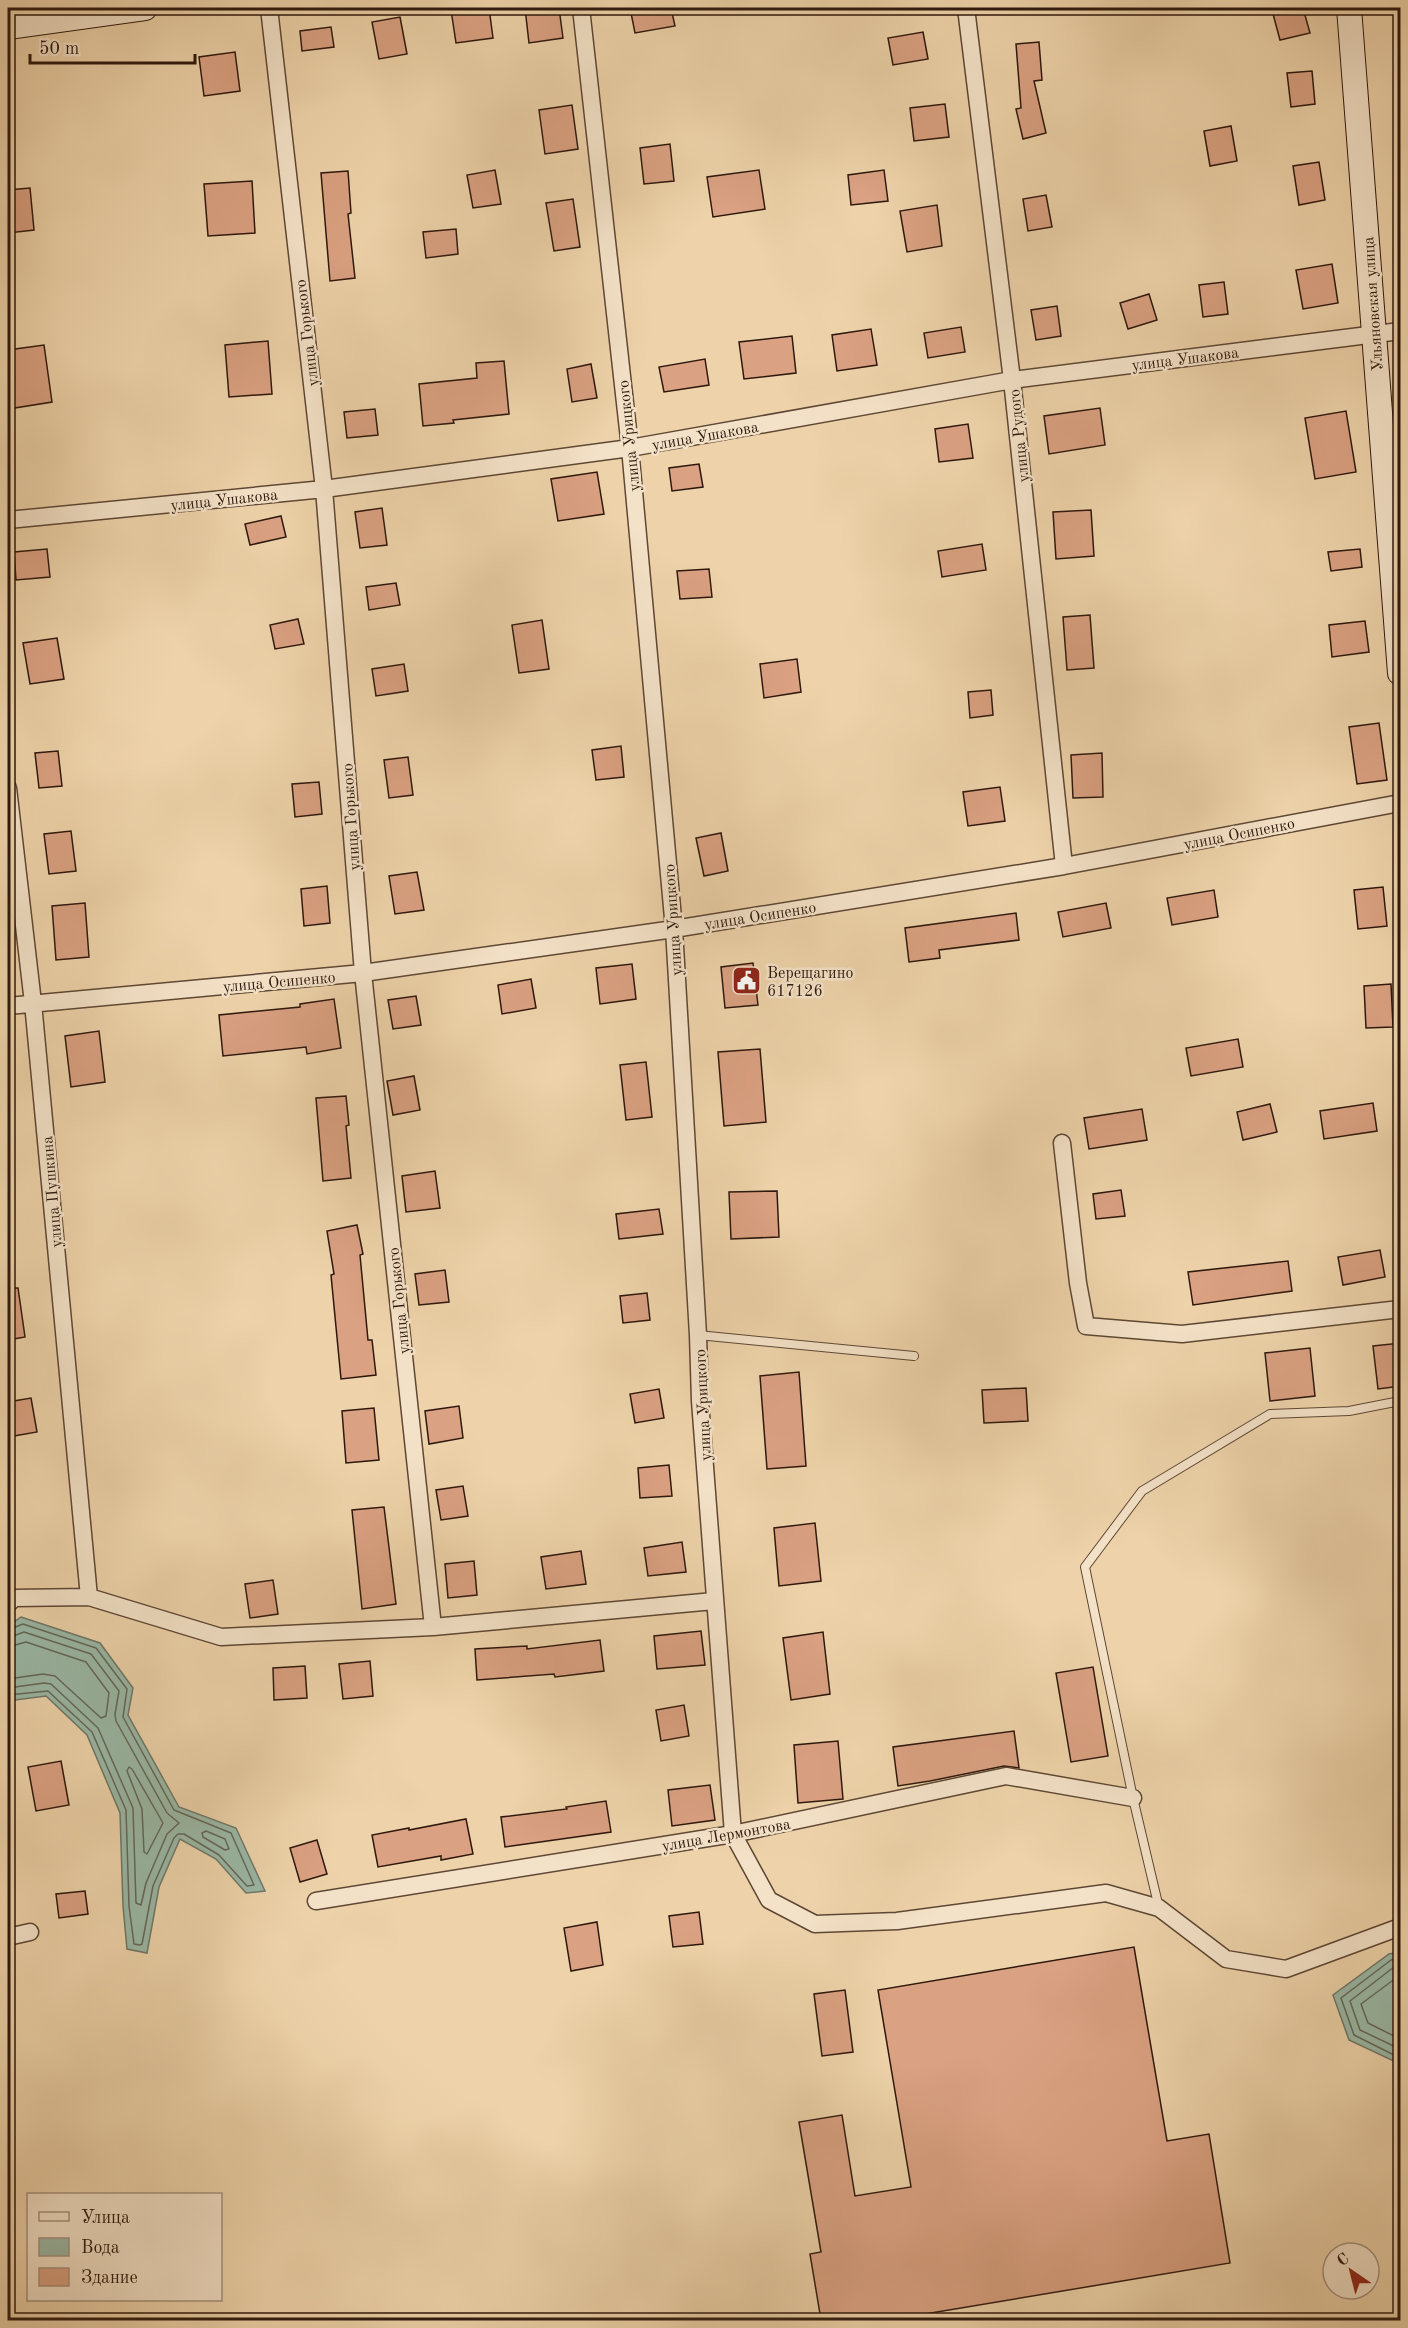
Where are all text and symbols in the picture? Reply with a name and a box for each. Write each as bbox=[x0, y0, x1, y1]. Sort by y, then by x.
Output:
scale bar bbox=[30, 27, 195, 65]
text: 50 m bbox=[39, 40, 79, 58]
street label: Ульяновская улица bbox=[1361, 236, 1387, 372]
street label: улица Горького bbox=[293, 278, 322, 387]
street label: улица Ушакова bbox=[1131, 345, 1240, 375]
street label: улица Урицкого bbox=[616, 379, 644, 492]
street label: улица Рудого bbox=[1007, 388, 1033, 483]
street label: улица Ушакова bbox=[651, 420, 760, 454]
street label: улица Ушакова bbox=[170, 487, 279, 515]
street label: улица Горького bbox=[340, 763, 364, 871]
street label: улица Осипенко bbox=[1182, 816, 1296, 854]
street label: улица Урицкого bbox=[662, 863, 686, 976]
street label: улица Осипенко bbox=[703, 900, 817, 934]
public building icon: Верещагино 617126 bbox=[730, 965, 762, 997]
place label: Верещагино 617126 bbox=[767, 966, 853, 1000]
street label: улица Осипенко bbox=[222, 970, 336, 996]
street label: улица Пушкина bbox=[40, 1135, 66, 1248]
street label: улица Горького bbox=[386, 1246, 414, 1355]
street label: улица Урицкого bbox=[693, 1348, 715, 1461]
street label: улица Лермонтова bbox=[661, 1817, 792, 1855]
legend bbox=[27, 2193, 222, 2301]
text: Улица bbox=[81, 2209, 130, 2227]
text: Вода bbox=[81, 2239, 120, 2257]
north arrow bbox=[1321, 2241, 1381, 2301]
text: С bbox=[1335, 2251, 1352, 2270]
text: Здание bbox=[81, 2269, 138, 2287]

